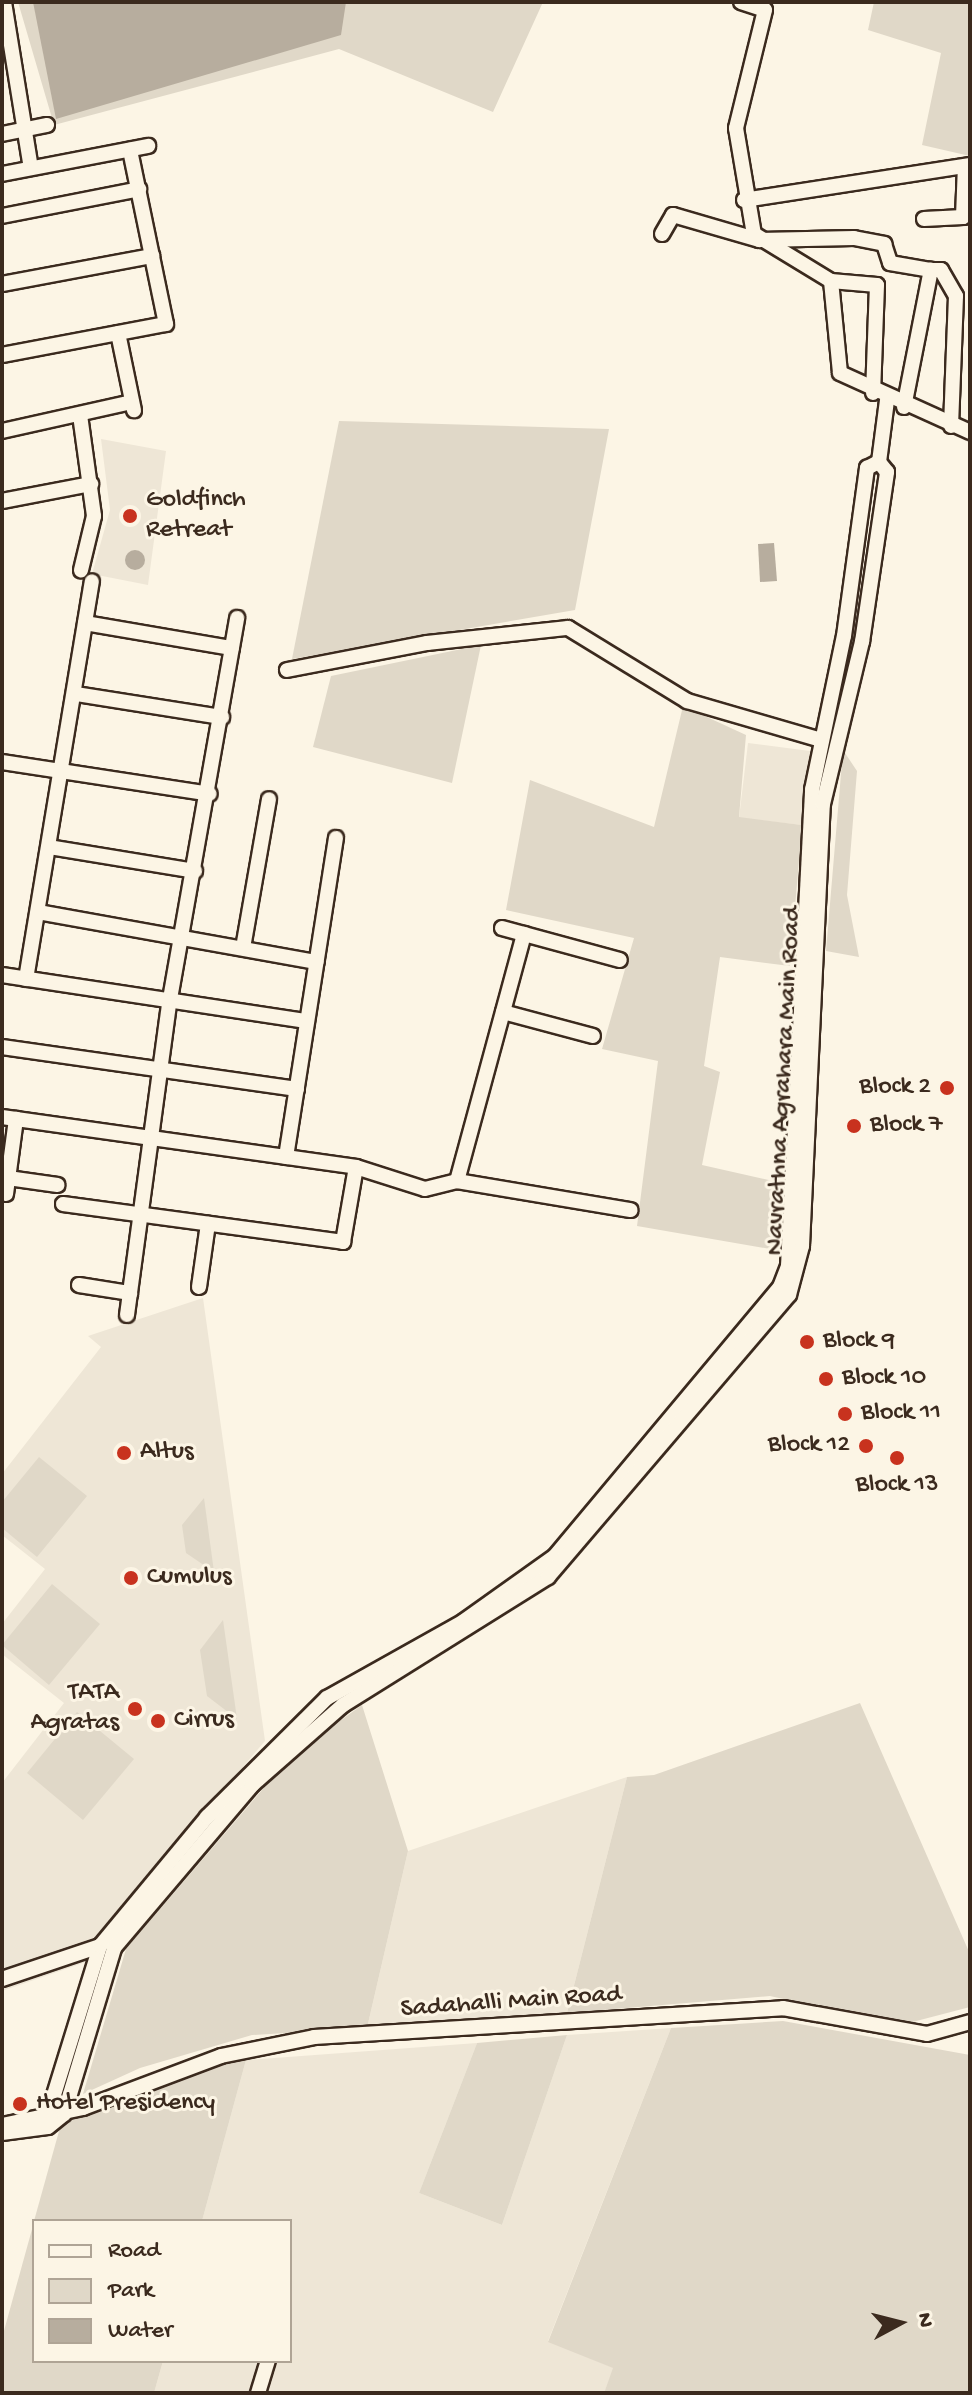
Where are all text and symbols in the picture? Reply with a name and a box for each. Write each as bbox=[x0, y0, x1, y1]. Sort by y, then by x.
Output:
place label: Goldfinch Retreat bbox=[146, 485, 246, 546]
marker: Goldfinch Retreat bbox=[121, 507, 139, 525]
street label: Navrathna Agrahara Main Road bbox=[760, 906, 810, 1256]
place label: Block 2 bbox=[859, 1072, 931, 1104]
marker: Block 2 bbox=[938, 1079, 956, 1097]
place label: Block 7 bbox=[870, 1110, 943, 1142]
marker: Block 7 bbox=[845, 1117, 863, 1135]
place label: Block 9 bbox=[823, 1326, 895, 1358]
marker: Block 9 bbox=[798, 1333, 816, 1351]
place label: Block 10 bbox=[842, 1363, 926, 1395]
marker: Block 10 bbox=[817, 1370, 835, 1388]
place label: Block 11 bbox=[861, 1398, 941, 1430]
marker: Block 11 bbox=[836, 1405, 854, 1423]
place label: Block 12 bbox=[768, 1430, 850, 1462]
place label: Altus bbox=[140, 1437, 193, 1469]
marker: Block 12 bbox=[857, 1437, 875, 1455]
marker: Altus bbox=[115, 1444, 133, 1462]
marker: Block 13 bbox=[888, 1449, 906, 1467]
place label: Block 13 bbox=[855, 1470, 939, 1502]
place label: Cumulus bbox=[147, 1562, 231, 1594]
marker: Cumulus bbox=[122, 1569, 140, 1587]
place label: TATA Agratas bbox=[31, 1678, 119, 1740]
marker: TATA Agratas bbox=[126, 1700, 144, 1718]
place label: Cirrus bbox=[174, 1705, 234, 1737]
marker: Cirrus bbox=[149, 1712, 167, 1730]
street label: Sadahalli Main Road bbox=[400, 1980, 622, 2026]
place label: Hotel Presidency bbox=[36, 2088, 215, 2120]
marker: Hotel Presidency bbox=[11, 2095, 29, 2113]
legend bbox=[32, 2219, 292, 2363]
text: Road bbox=[108, 2237, 160, 2266]
text: Park bbox=[108, 2277, 154, 2306]
north arrow bbox=[860, 2283, 940, 2363]
text: N bbox=[910, 2311, 938, 2329]
text: Water bbox=[108, 2317, 172, 2346]

